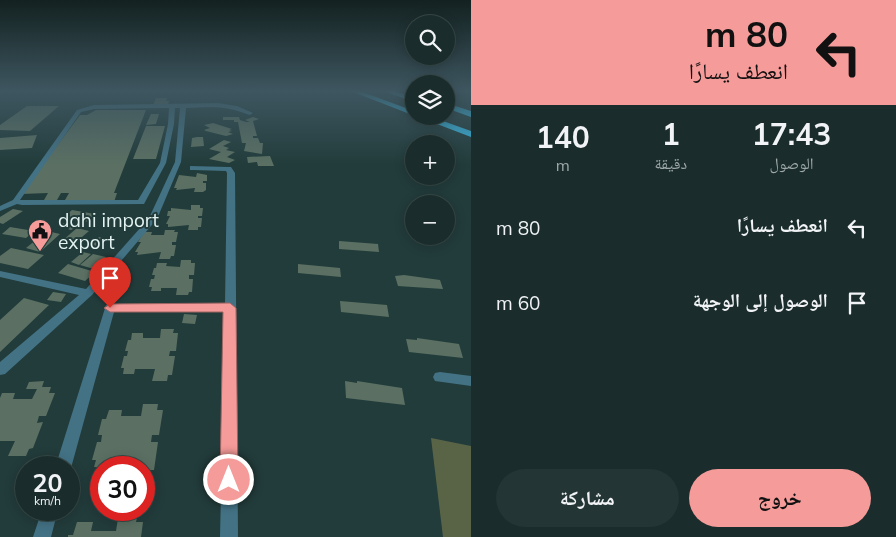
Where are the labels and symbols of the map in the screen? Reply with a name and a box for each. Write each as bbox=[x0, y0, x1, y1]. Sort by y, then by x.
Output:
place label: dahi import export bbox=[58, 208, 159, 254]
public building icon: dahi import export bbox=[27, 218, 53, 252]
pin bbox=[89, 257, 131, 308]
position arrow bbox=[202, 453, 254, 505]
speed limit sign: 30 bbox=[90, 456, 155, 521]

